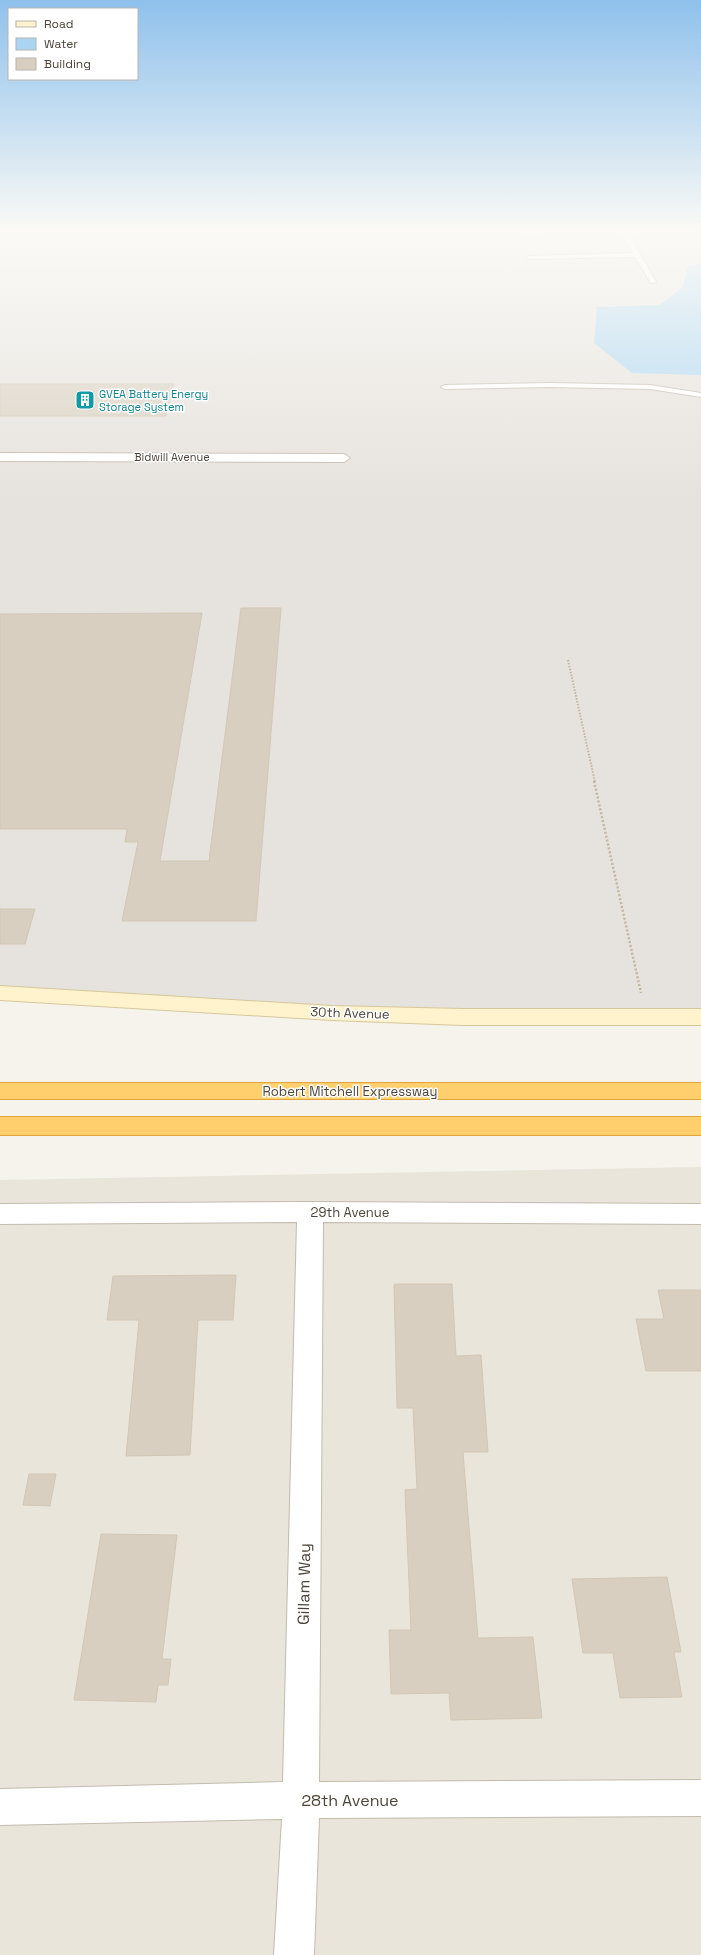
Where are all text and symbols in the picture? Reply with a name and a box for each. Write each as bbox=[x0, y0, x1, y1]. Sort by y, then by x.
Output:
legend bbox=[8, 8, 138, 80]
text: Road bbox=[44, 16, 73, 32]
text: Water bbox=[44, 36, 78, 52]
text: Building bbox=[44, 56, 91, 72]
place label: GVEA Battery Energy Storage System bbox=[99, 387, 208, 414]
building icon: GVEA Battery Energy Storage System bbox=[74, 389, 96, 411]
street label: Bidwill Avenue bbox=[134, 450, 210, 464]
street label: 30th Avenue bbox=[310, 1003, 390, 1023]
street label: Robert Mitchell Expressway bbox=[263, 1083, 437, 1100]
street label: 29th Avenue bbox=[311, 1204, 389, 1221]
street label: Gillam Way bbox=[293, 1543, 315, 1625]
street label: 28th Avenue bbox=[301, 1790, 399, 1811]

